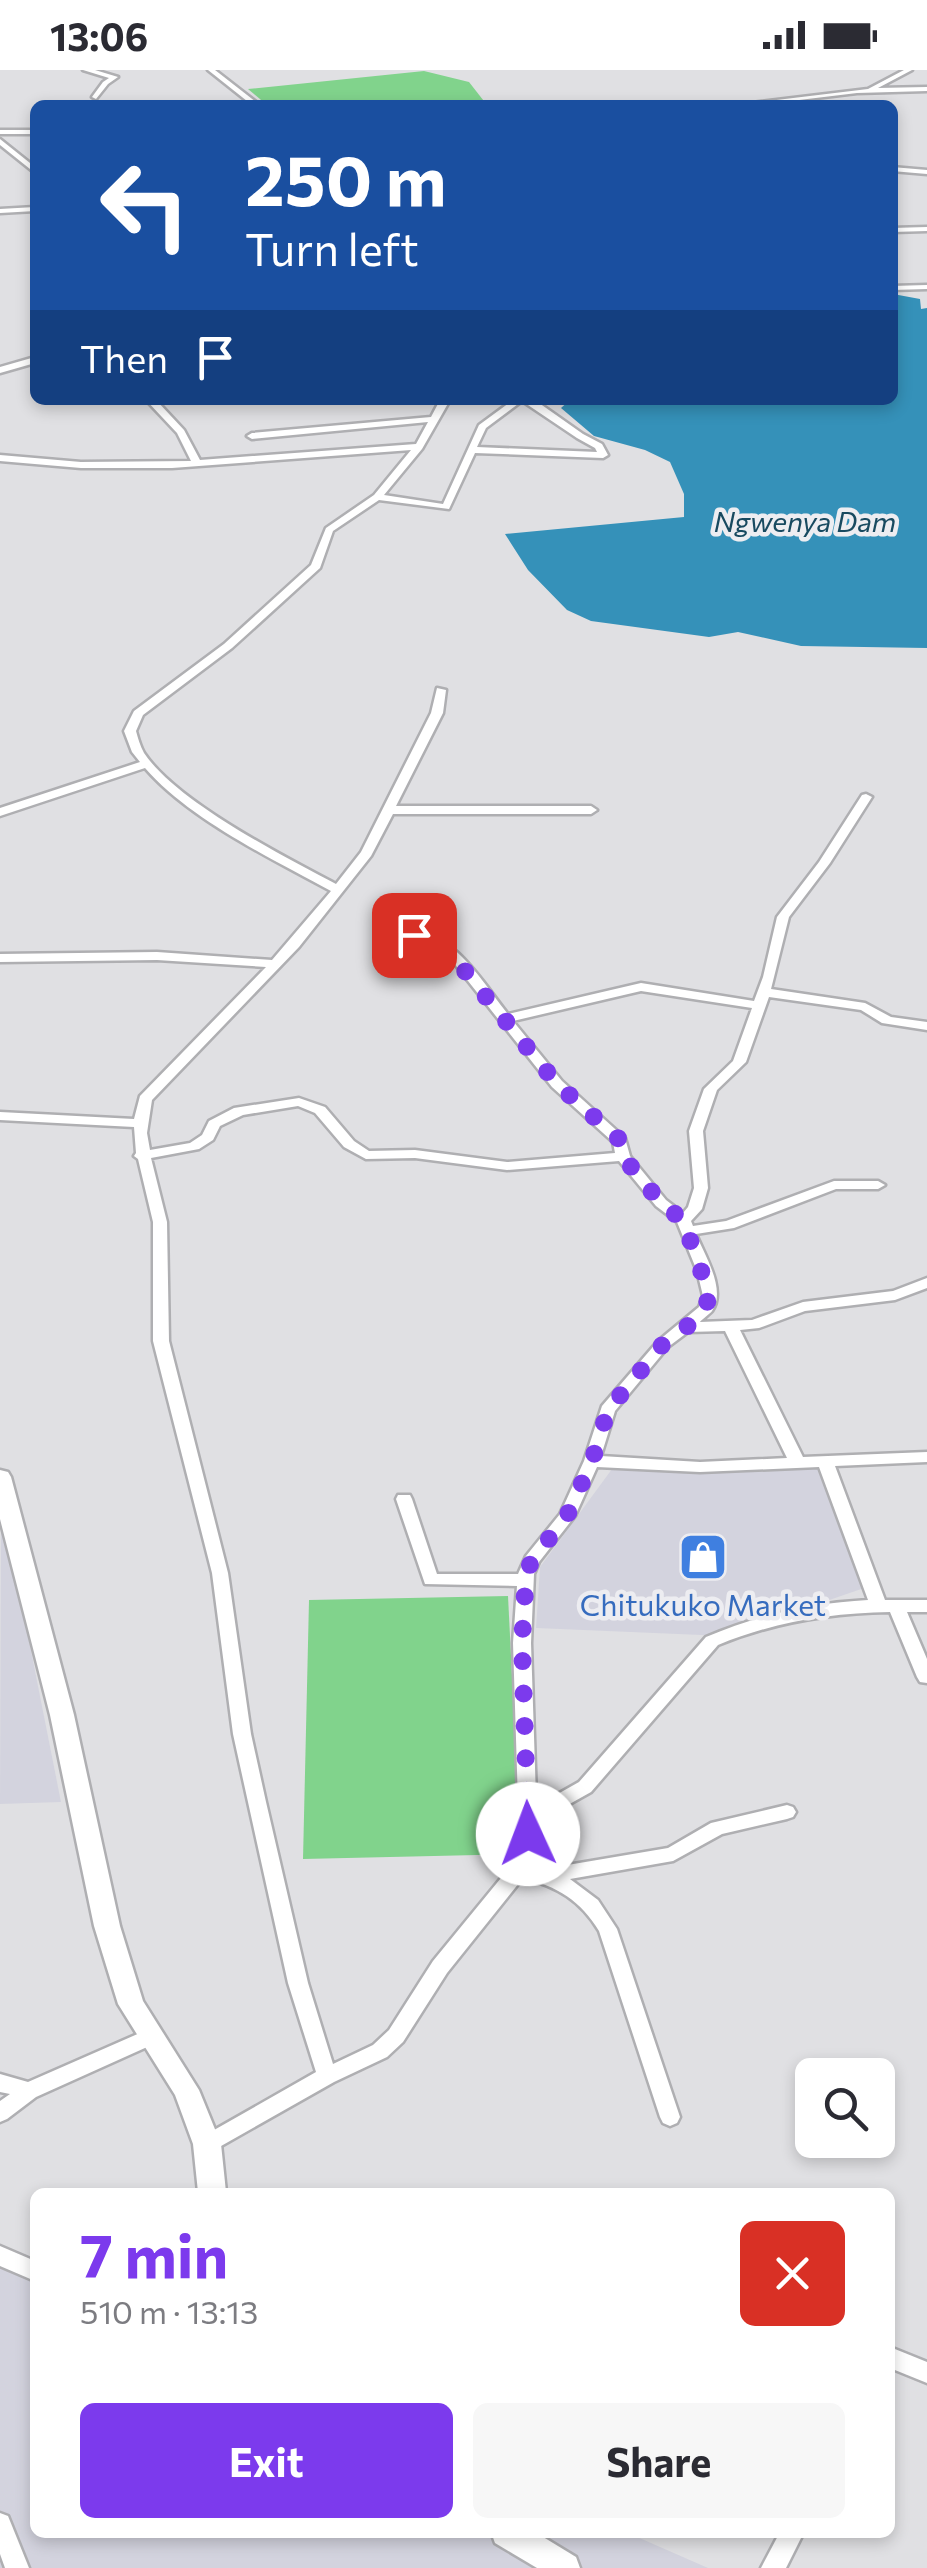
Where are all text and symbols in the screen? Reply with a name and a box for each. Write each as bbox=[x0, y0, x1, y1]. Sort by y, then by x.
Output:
text: 13:06 bbox=[50, 12, 148, 59]
text: 250 m bbox=[245, 135, 447, 220]
icon: left bbox=[80, 140, 210, 270]
text: Turn left bbox=[245, 220, 419, 275]
icon: arrive bbox=[188, 330, 243, 385]
text: Then bbox=[80, 334, 168, 381]
water label: Ngwenya Dam bbox=[714, 504, 896, 538]
pin bbox=[372, 893, 457, 978]
icon: arrive bbox=[387, 908, 442, 963]
shop icon: Chitukuko Market bbox=[677, 1531, 729, 1583]
place label: Chitukuko Market bbox=[580, 1585, 826, 1622]
position arrow bbox=[476, 1782, 580, 1886]
map controls bbox=[795, 2058, 895, 2158]
button: search bbox=[795, 2058, 895, 2158]
text: 7 min bbox=[80, 2217, 228, 2290]
button: close bbox=[740, 2221, 845, 2326]
text: 510 m · 13:13 bbox=[80, 2291, 258, 2331]
button: Exit bbox=[80, 2403, 453, 2518]
button: Share bbox=[473, 2403, 845, 2518]

